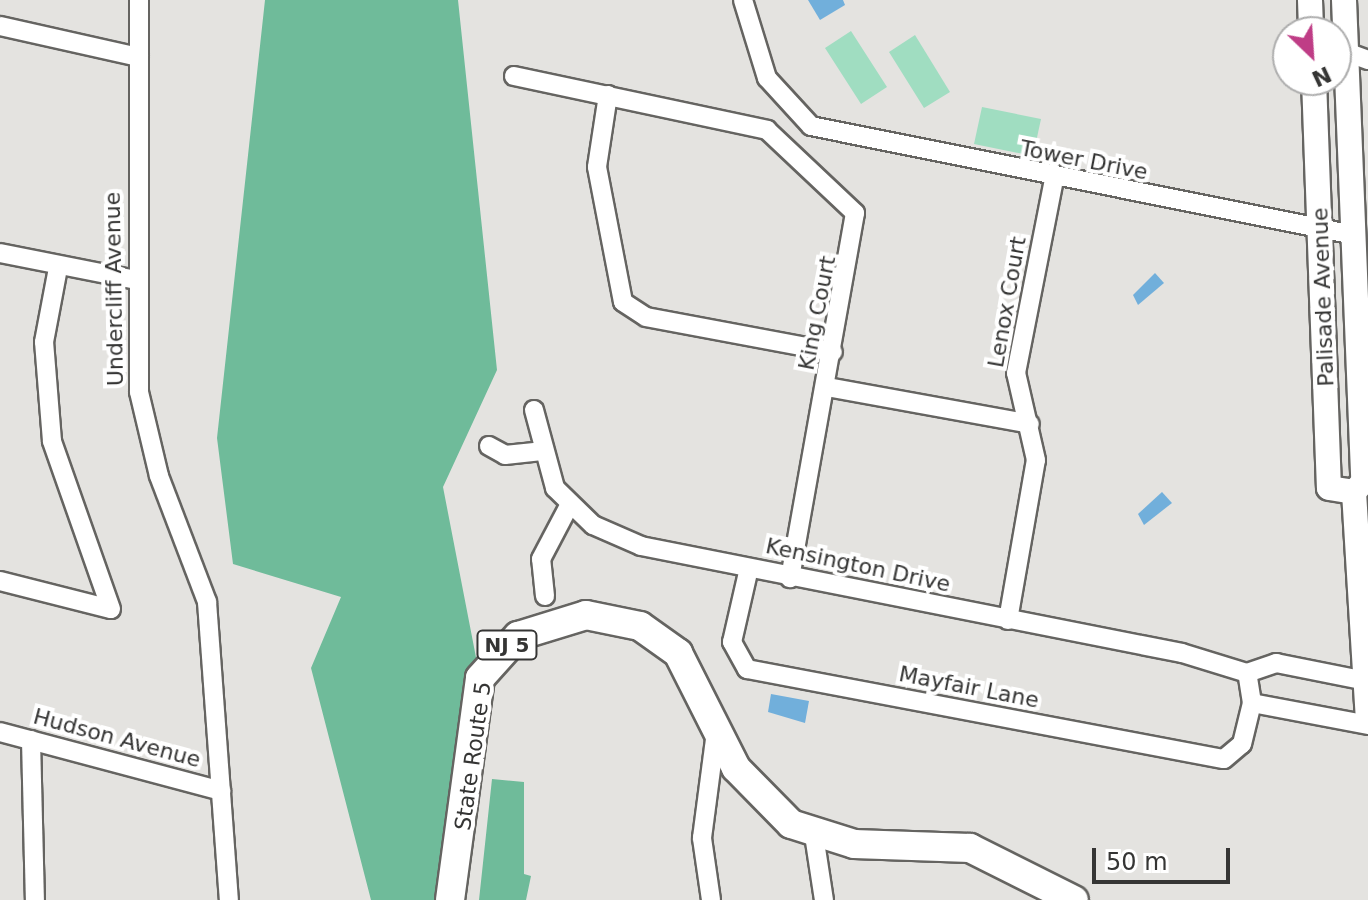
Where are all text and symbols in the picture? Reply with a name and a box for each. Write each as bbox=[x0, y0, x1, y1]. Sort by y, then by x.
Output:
north arrow bbox=[1272, 16, 1352, 96]
text: N bbox=[1308, 61, 1335, 92]
street label: Tower Drive bbox=[1018, 135, 1150, 185]
street label: Undercliff Avenue bbox=[99, 192, 129, 386]
street label: Palisade Avenue bbox=[1307, 207, 1339, 387]
street label: Lenox Court bbox=[982, 234, 1032, 370]
street label: King Court bbox=[793, 254, 841, 372]
street label: Kensington Drive bbox=[763, 533, 953, 597]
road number: NJ 5 bbox=[475, 629, 539, 661]
street label: Mayfair Lane bbox=[897, 660, 1041, 714]
street label: State Route 5 bbox=[449, 680, 497, 832]
street label: Hudson Avenue bbox=[30, 703, 204, 773]
scale bar bbox=[1096, 832, 1234, 882]
text: 50 m bbox=[1106, 848, 1168, 876]

